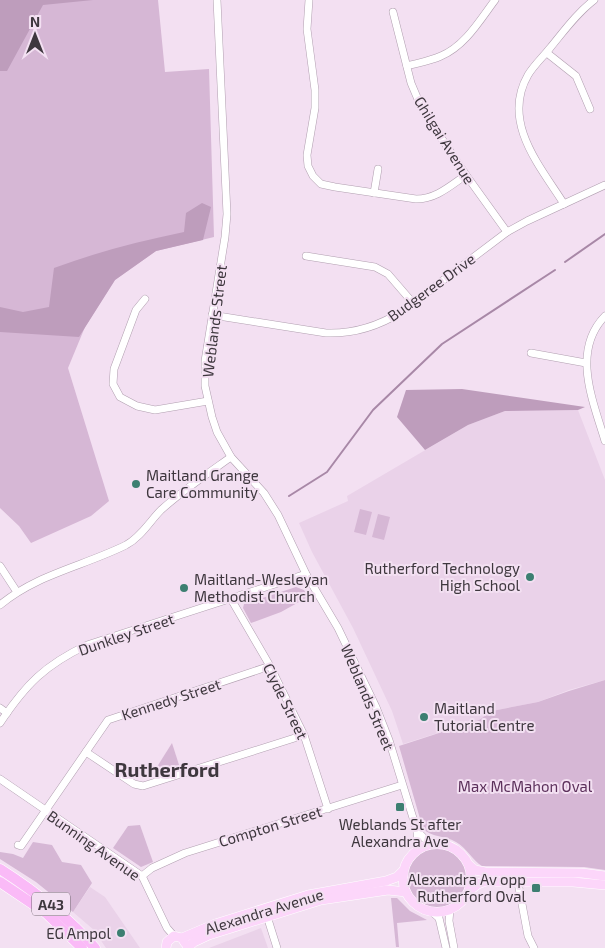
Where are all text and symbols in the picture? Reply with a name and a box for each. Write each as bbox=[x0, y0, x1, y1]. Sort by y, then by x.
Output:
north arrow bbox=[10, 10, 60, 60]
text: N bbox=[30, 13, 40, 30]
street label: Ghilgai Avenue bbox=[411, 93, 479, 187]
street label: Budgeree Drive bbox=[384, 249, 478, 325]
street label: Weblands Street bbox=[198, 263, 230, 378]
place label: Maitland Grange Care Community bbox=[146, 466, 259, 501]
marker: Maitland Grange Care Community bbox=[130, 478, 142, 490]
place label: Rutherford Technology High School bbox=[364, 559, 521, 594]
place label: Maitland-Wesleyan Methodist Church bbox=[194, 570, 328, 605]
marker: Rutherford Technology High School bbox=[524, 571, 536, 583]
marker: Maitland-Wesleyan Methodist Church bbox=[178, 582, 190, 594]
street label: Dunkley Street bbox=[76, 609, 176, 659]
street label: Weblands Street bbox=[338, 641, 399, 753]
street label: Clyde Street bbox=[260, 660, 312, 742]
street label: Kennedy Street bbox=[119, 674, 223, 724]
place label: Maitland Tutorial Centre bbox=[434, 699, 534, 734]
marker: Maitland Tutorial Centre bbox=[418, 711, 430, 723]
district label: Rutherford bbox=[115, 757, 219, 781]
park label: Max McMahon Oval bbox=[458, 777, 593, 795]
marker: Weblands St after Alexandra Ave bbox=[394, 801, 406, 813]
street label: Compton Street bbox=[216, 802, 324, 850]
street label: Bunning Avenue bbox=[44, 806, 144, 884]
place label: Weblands St after Alexandra Ave bbox=[339, 815, 461, 850]
place label: Alexandra Av opp Rutherford Oval bbox=[408, 870, 527, 905]
marker: Alexandra Av opp Rutherford Oval bbox=[530, 882, 542, 894]
street label: Alexandra Avenue bbox=[203, 884, 325, 938]
road number: A43 bbox=[32, 892, 70, 916]
place label: EG Ampol bbox=[46, 924, 112, 942]
marker: EG Ampol bbox=[115, 927, 127, 939]

